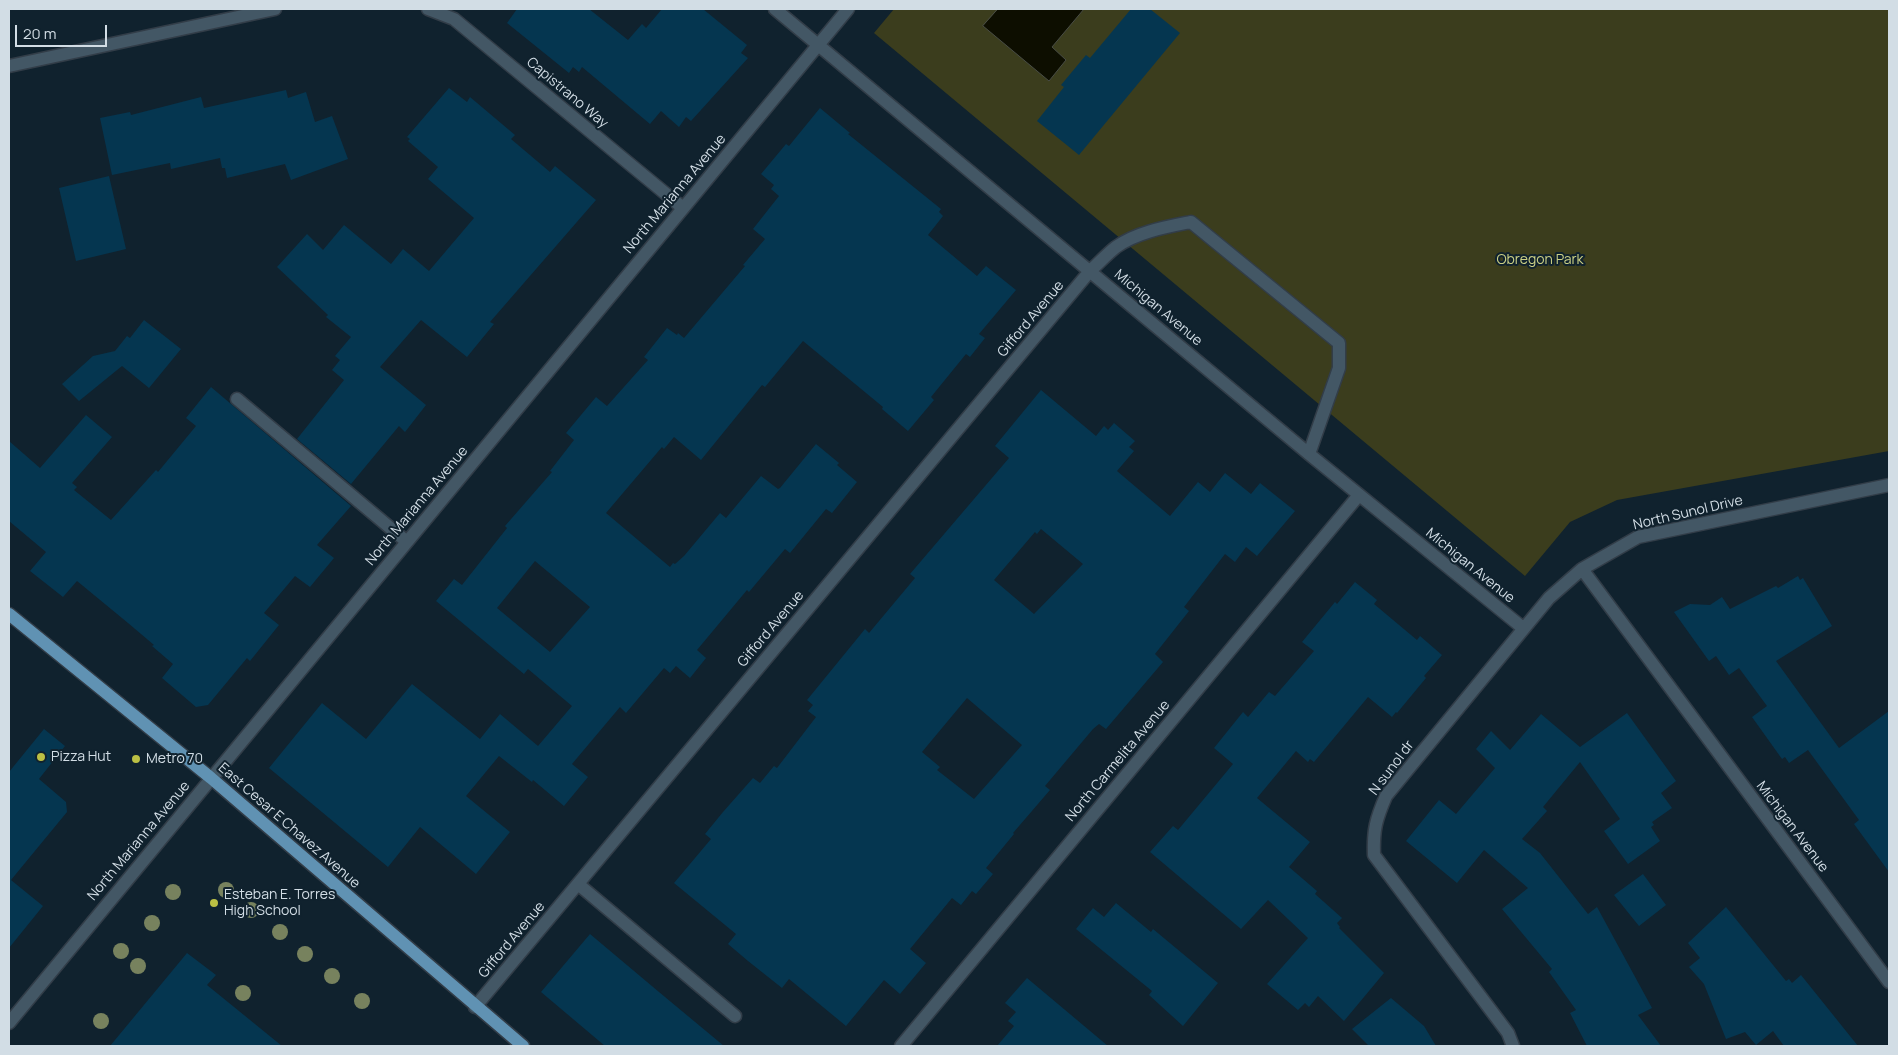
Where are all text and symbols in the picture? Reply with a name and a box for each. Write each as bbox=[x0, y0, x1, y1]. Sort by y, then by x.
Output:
scale bar bbox=[18, 15, 110, 47]
text: 20 m bbox=[23, 23, 56, 44]
street label: Capistrano Way bbox=[523, 54, 611, 132]
street label: North Marianna Avenue bbox=[620, 131, 730, 257]
park label: Obregon Park bbox=[1496, 252, 1584, 268]
street label: Michigan Avenue bbox=[1111, 266, 1205, 350]
street label: Gifford Avenue bbox=[994, 277, 1068, 361]
street label: North Marianna Avenue bbox=[362, 443, 472, 569]
street label: North Sunol Drive bbox=[1632, 492, 1744, 534]
street label: Michigan Avenue bbox=[1422, 525, 1518, 607]
street label: Gifford Avenue bbox=[734, 587, 808, 671]
street label: North Carmelita Avenue bbox=[1062, 697, 1174, 825]
street label: N sunol dr bbox=[1366, 737, 1418, 799]
place label: Pizza Hut bbox=[51, 749, 111, 765]
marker: Pizza Hut bbox=[35, 751, 47, 763]
place label: Metro 70 bbox=[146, 751, 203, 767]
marker: Metro 70 bbox=[130, 753, 142, 765]
street label: East Cesar E Chavez Avenue bbox=[215, 760, 363, 892]
street label: North Marianna Avenue bbox=[84, 778, 194, 904]
street label: Michigan Avenue bbox=[1752, 778, 1832, 876]
place label: Esteban E. Torres High School bbox=[224, 887, 335, 920]
marker: Esteban E. Torres High School bbox=[208, 897, 220, 909]
street label: Gifford Avenue bbox=[475, 898, 549, 982]

